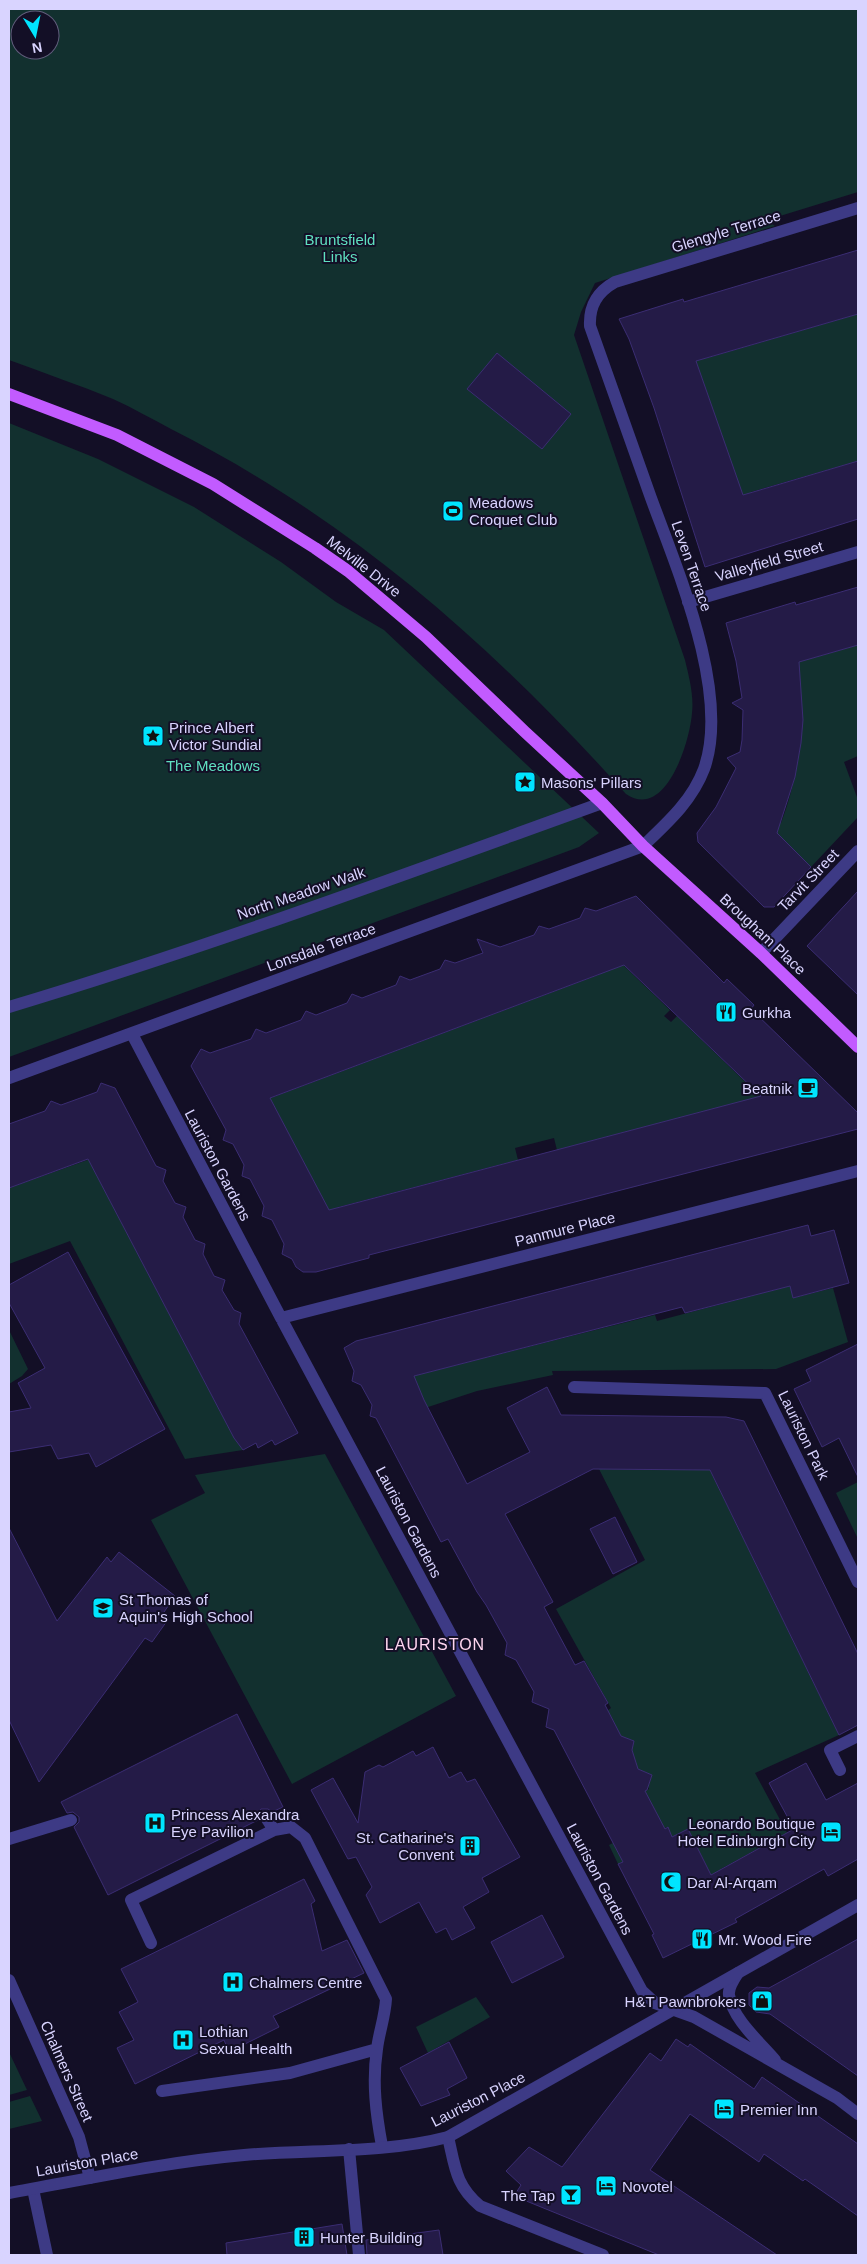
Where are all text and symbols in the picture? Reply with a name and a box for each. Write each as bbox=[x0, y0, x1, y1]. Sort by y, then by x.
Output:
north arrow bbox=[10, 10, 60, 60]
text: N bbox=[31, 39, 44, 57]
street label: Glengyle Terrace bbox=[669, 206, 783, 256]
park label: Bruntsfield Links bbox=[305, 231, 375, 265]
place label: Meadows Croquet Club bbox=[469, 494, 557, 528]
sports icon: Meadows Croquet Club bbox=[441, 499, 465, 523]
street label: Leven Terrace bbox=[669, 518, 715, 614]
street label: Melville Drive bbox=[324, 532, 404, 600]
street label: Valleyfield Street bbox=[713, 537, 826, 585]
place label: Prince Albert Victor Sundial bbox=[169, 719, 261, 753]
place icon: Prince Albert Victor Sundial bbox=[141, 724, 165, 748]
park label: The Meadows bbox=[166, 757, 260, 774]
place icon: Masons' Pillars bbox=[513, 770, 537, 794]
place label: Masons' Pillars bbox=[541, 774, 641, 791]
street label: Tarvit Street bbox=[774, 845, 842, 915]
street label: North Meadow Walk bbox=[235, 863, 368, 923]
street label: Brougham Place bbox=[717, 890, 809, 978]
street label: Lonsdale Terrace bbox=[264, 919, 378, 975]
restaurant icon: Gurkha bbox=[714, 1000, 738, 1024]
place label: Gurkha bbox=[742, 1004, 792, 1021]
cafe icon: Beatnik bbox=[796, 1076, 820, 1100]
place label: Beatnik bbox=[742, 1080, 792, 1097]
street label: Lauriston Gardens bbox=[182, 1107, 254, 1223]
street label: Panmure Place bbox=[513, 1208, 617, 1250]
street label: Lauriston Park bbox=[775, 1388, 833, 1483]
street label: Lauriston Gardens bbox=[373, 1464, 445, 1580]
place label: St Thomas of Aquin's High School bbox=[119, 1591, 253, 1625]
school or university icon: St Thomas of Aquin's High School bbox=[91, 1596, 115, 1620]
district label: LAURISTON bbox=[385, 1636, 485, 1653]
place label: Princess Alexandra Eye Pavilion bbox=[171, 1806, 300, 1840]
hospital icon: Princess Alexandra Eye Pavilion bbox=[143, 1811, 167, 1835]
place label: Leonardo Boutique Hotel Edinburgh City bbox=[677, 1815, 815, 1849]
hotel icon: Leonardo Boutique Hotel Edinburgh City bbox=[819, 1820, 843, 1844]
street label: Lauriston Gardens bbox=[564, 1821, 636, 1937]
place label: St. Catharine's Convent bbox=[356, 1829, 455, 1863]
building icon: St. Catharine's Convent bbox=[458, 1834, 482, 1858]
mosque icon: Dar Al-Arqam bbox=[659, 1870, 683, 1894]
place label: Dar Al-Arqam bbox=[687, 1874, 777, 1891]
restaurant icon: Mr. Wood Fire bbox=[690, 1927, 714, 1951]
place label: Mr. Wood Fire bbox=[718, 1931, 812, 1948]
hospital icon: Chalmers Centre bbox=[221, 1970, 245, 1994]
place label: Chalmers Centre bbox=[249, 1974, 362, 1991]
shop icon: H&T Pawnbrokers bbox=[750, 1989, 774, 2013]
place label: H&T Pawnbrokers bbox=[625, 1993, 746, 2010]
street label: Chalmers Street bbox=[37, 2018, 97, 2125]
place label: Lothian Sexual Health bbox=[199, 2023, 292, 2057]
hospital icon: Lothian Sexual Health bbox=[171, 2028, 195, 2052]
street label: Lauriston Place bbox=[428, 2068, 528, 2130]
hotel icon: Premier Inn bbox=[712, 2097, 736, 2121]
place label: Premier Inn bbox=[740, 2101, 818, 2118]
street label: Lauriston Place bbox=[35, 2145, 139, 2179]
hotel icon: Novotel bbox=[594, 2174, 618, 2198]
place label: Novotel bbox=[622, 2178, 673, 2195]
bar icon: The Tap bbox=[559, 2183, 583, 2207]
place label: The Tap bbox=[501, 2187, 555, 2204]
building icon: Hunter Building bbox=[292, 2225, 316, 2249]
place label: Hunter Building bbox=[320, 2229, 423, 2246]

